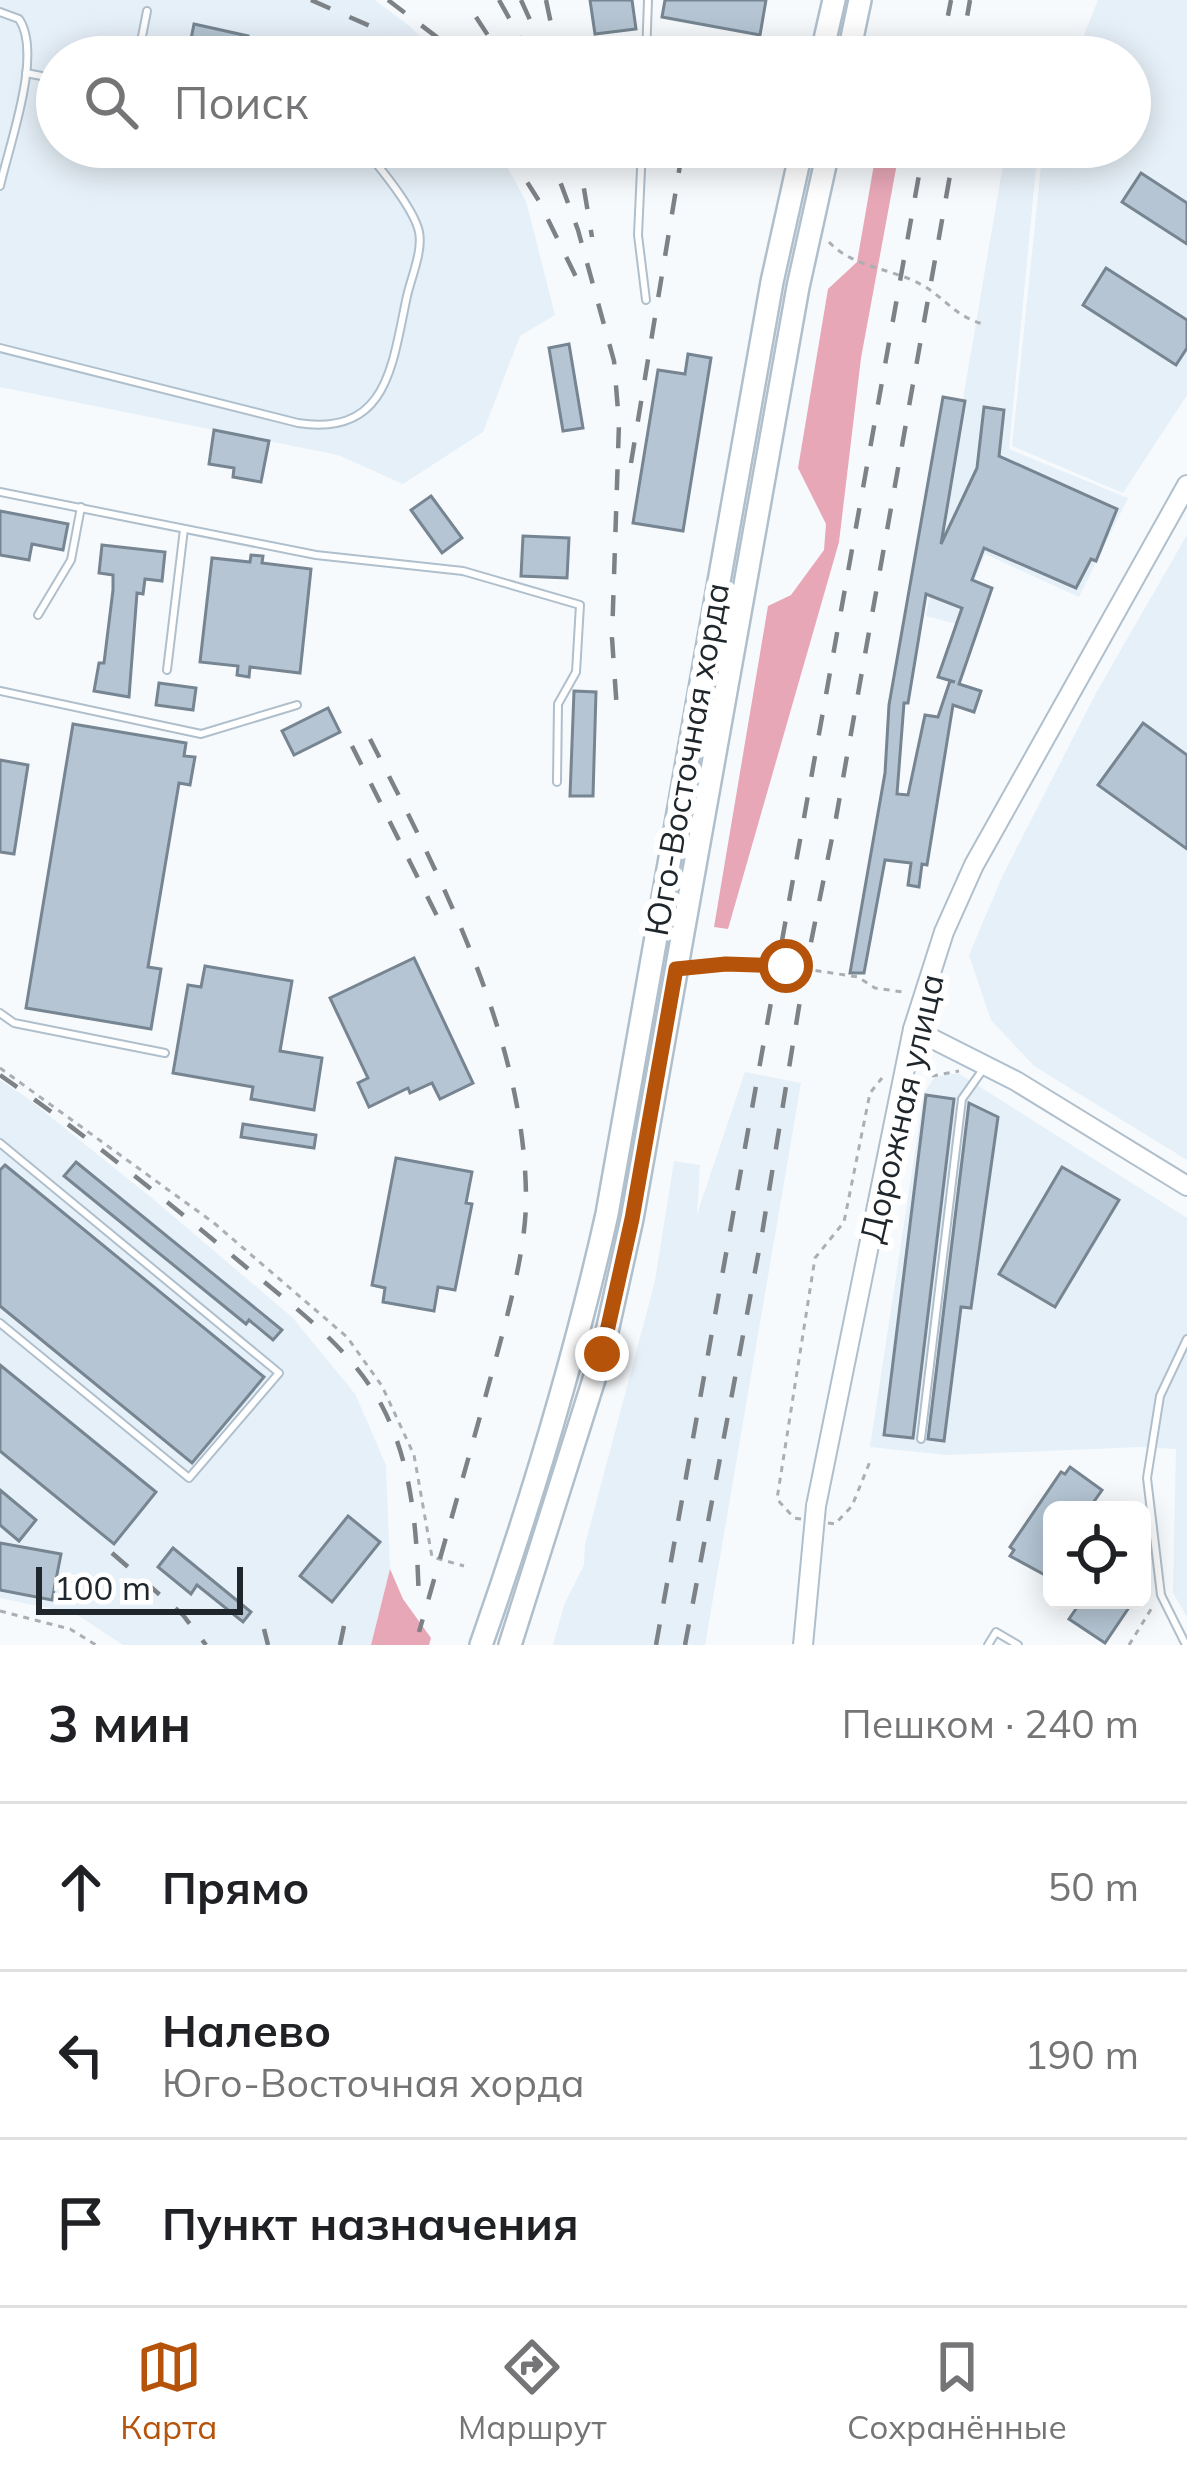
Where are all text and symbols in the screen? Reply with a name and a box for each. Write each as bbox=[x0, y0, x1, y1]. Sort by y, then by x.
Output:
search box bbox=[36, 36, 1151, 168]
icon: search bbox=[78, 69, 144, 135]
text: Поиск bbox=[174, 74, 308, 130]
street label: Юго-Восточная хорда bbox=[635, 579, 737, 939]
route start bbox=[759, 939, 813, 993]
street label: Дорожная улица bbox=[850, 970, 952, 1246]
route end bbox=[575, 1327, 629, 1381]
map controls bbox=[1043, 1501, 1151, 1609]
button: locate bbox=[1043, 1501, 1151, 1609]
scale bar bbox=[36, 1561, 243, 1614]
text: 100 m bbox=[54, 1567, 151, 1608]
text: 3 мин bbox=[48, 1691, 191, 1755]
text: Пешком · 240 m bbox=[842, 1699, 1139, 1748]
icon: ahead bbox=[48, 1854, 114, 1920]
text: Прямо bbox=[162, 1859, 310, 1915]
text: 50 m bbox=[1048, 1862, 1139, 1911]
text: Налево bbox=[162, 2002, 331, 2058]
icon: left bbox=[48, 2022, 114, 2088]
text: 190 m bbox=[1024, 2030, 1139, 2079]
text: Юго-Восточная хорда bbox=[162, 2058, 585, 2107]
icon: arrive bbox=[48, 2190, 114, 2256]
text: Пункт назначения bbox=[162, 2195, 579, 2251]
tab: Карта bbox=[120, 2334, 217, 2447]
tab: Маршрут bbox=[458, 2334, 606, 2447]
tab: Сохранённые bbox=[847, 2334, 1067, 2447]

